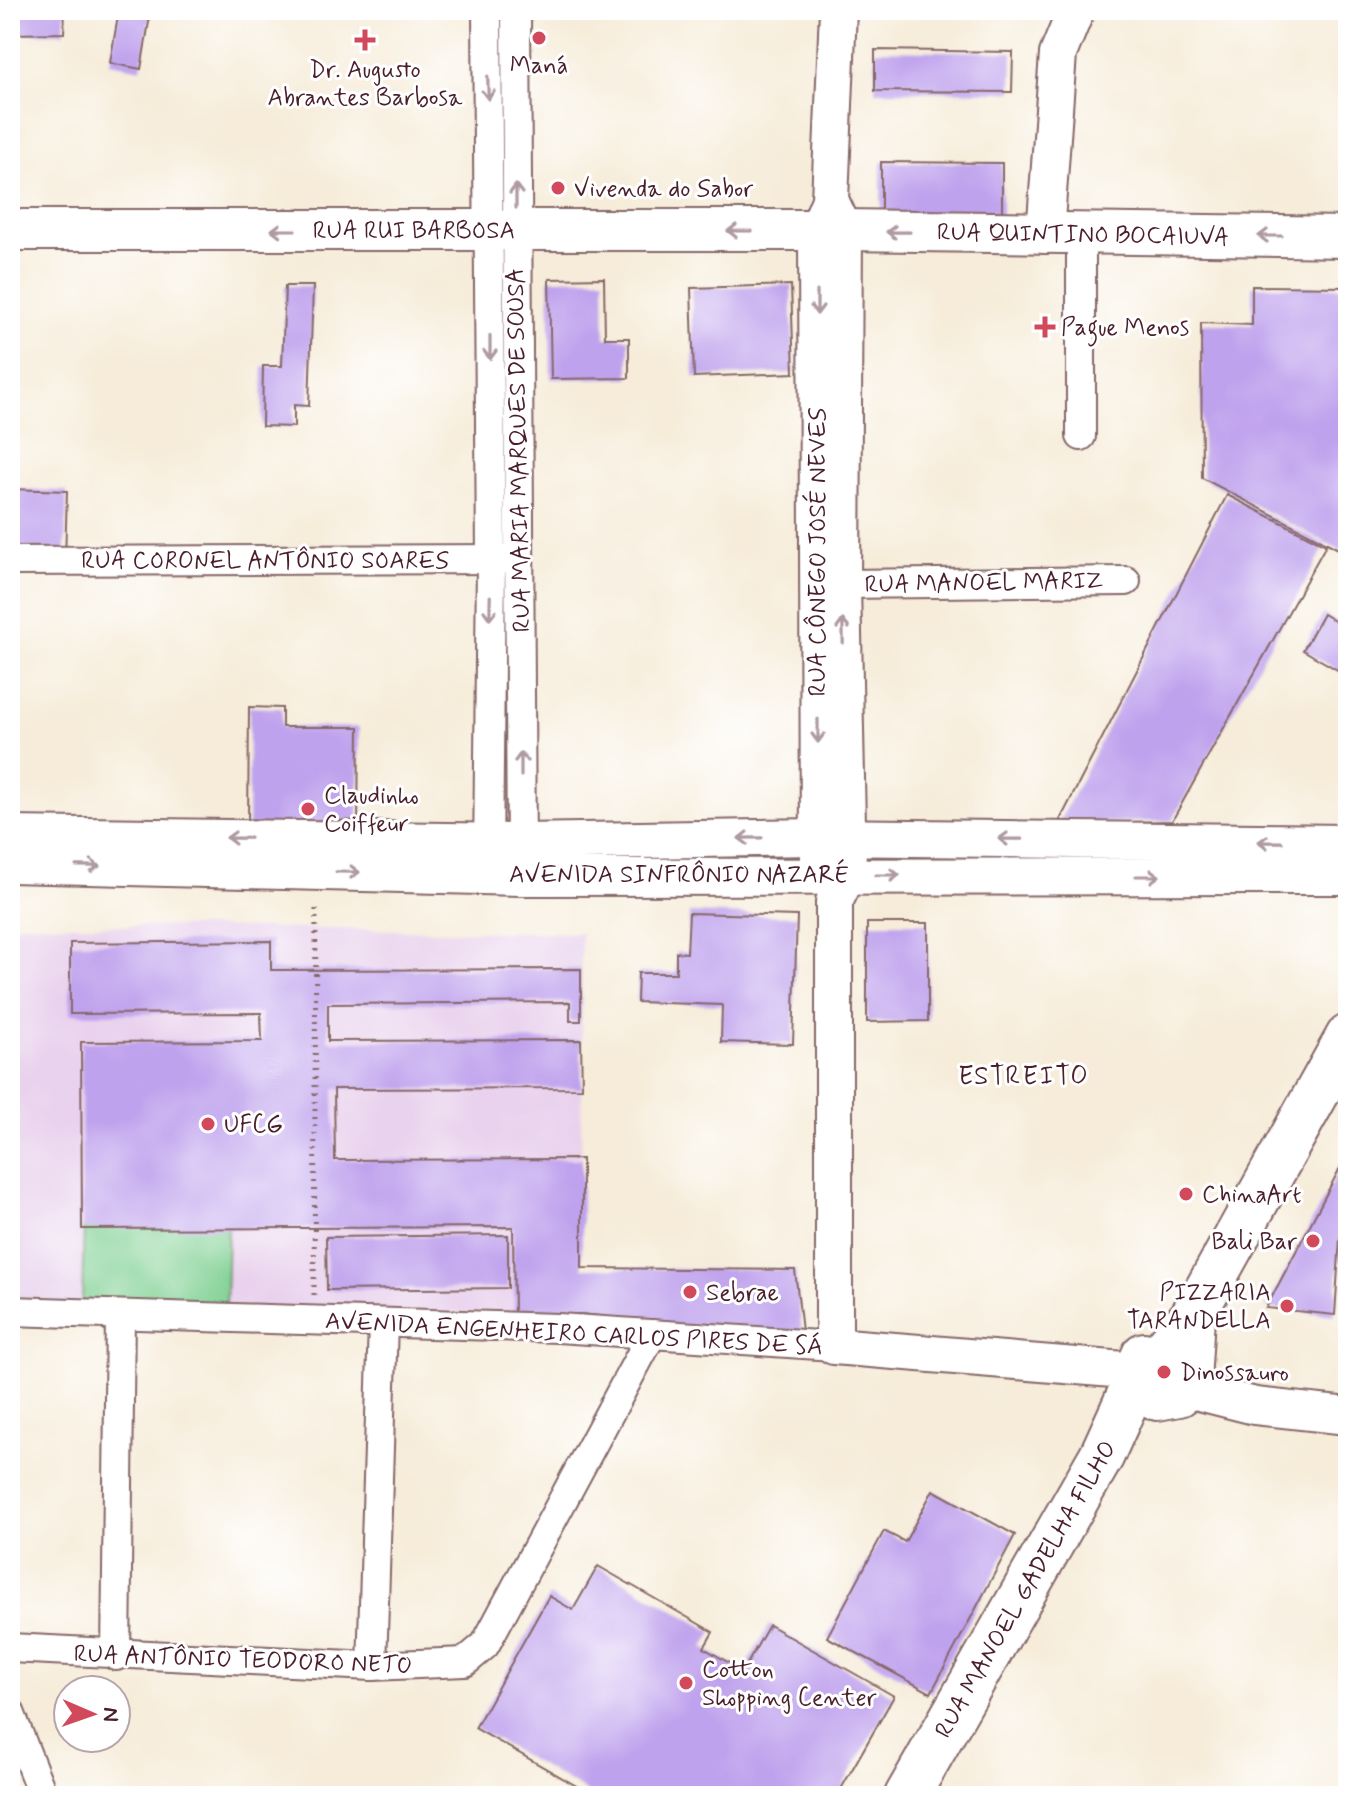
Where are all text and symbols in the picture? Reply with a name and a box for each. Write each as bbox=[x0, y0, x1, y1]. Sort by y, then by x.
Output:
marker: Dr. Augusto Abrantes Barbosa bbox=[354, 29, 376, 51]
marker: Maná bbox=[530, 29, 548, 47]
place label: Maná bbox=[510, 51, 568, 82]
place label: Dr. Augusto Abrantes Barbosa bbox=[268, 55, 463, 114]
one-way arrow bbox=[480, 74, 496, 101]
place label: Vivenda do Sabor bbox=[574, 174, 753, 205]
marker: Vivenda do Sabor bbox=[549, 179, 567, 197]
one-way arrow bbox=[508, 183, 524, 210]
street label: RUA RUI BARBOSA bbox=[313, 216, 515, 247]
street label: RUA QUINTINO BOCAIUVA bbox=[937, 217, 1229, 254]
one-way arrow bbox=[270, 222, 297, 238]
one-way arrow bbox=[726, 223, 753, 239]
one-way arrow bbox=[885, 224, 912, 239]
one-way arrow bbox=[1257, 229, 1284, 244]
street label: RUA MARIA MARQUES DE SOUSA bbox=[501, 267, 538, 633]
one-way arrow bbox=[809, 289, 825, 316]
place label: Pague Menos bbox=[1061, 313, 1189, 347]
marker: Pague Menos bbox=[1036, 318, 1054, 336]
one-way arrow bbox=[482, 334, 498, 361]
street label: RUA CÔNEGO JOSÉ NEVES bbox=[801, 407, 834, 697]
street label: RUA CORONEL ANTÔNIO SOARES bbox=[81, 546, 449, 577]
street label: RUA MANOEL MARIZ bbox=[864, 566, 1104, 601]
one-way arrow bbox=[482, 594, 498, 621]
one-way arrow bbox=[836, 618, 851, 645]
one-way arrow bbox=[810, 717, 826, 744]
one-way arrow bbox=[513, 751, 529, 778]
place label: Claudinho Coiffeur bbox=[324, 781, 419, 840]
marker: Claudinho Coiffeur bbox=[299, 800, 317, 818]
one-way arrow bbox=[225, 830, 252, 846]
one-way arrow bbox=[737, 830, 764, 846]
one-way arrow bbox=[997, 831, 1024, 847]
one-way arrow bbox=[1257, 834, 1284, 850]
one-way arrow bbox=[74, 858, 101, 874]
street label: AVENIDA SINFRÔNIO NAZARÉ bbox=[509, 858, 849, 891]
one-way arrow bbox=[334, 864, 361, 880]
one-way arrow bbox=[874, 867, 901, 882]
one-way arrow bbox=[1134, 868, 1161, 884]
district label: ESTREITO bbox=[958, 1060, 1090, 1094]
place label: UFCG bbox=[224, 1110, 283, 1141]
marker: UFCG bbox=[199, 1115, 217, 1133]
place label: ChinaArt bbox=[1202, 1180, 1302, 1211]
marker: ChinaArt bbox=[1177, 1185, 1195, 1203]
place label: Bali Bar bbox=[1212, 1227, 1297, 1258]
marker: Bali Bar bbox=[1304, 1232, 1322, 1250]
place label: Sebrae bbox=[706, 1278, 779, 1309]
place label: PIZZARIA TARANDELLA bbox=[1127, 1278, 1271, 1337]
marker: Sebrae bbox=[681, 1283, 699, 1301]
marker: PIZZARIA TARANDELLA bbox=[1278, 1297, 1296, 1315]
street label: AVENIDA ENGENHEIRO CARLOS PIRES DE SÁ bbox=[324, 1305, 824, 1363]
place label: Dinossauro bbox=[1180, 1358, 1289, 1389]
marker: Dinossauro bbox=[1155, 1363, 1173, 1381]
street label: RUA MANOEL GADELHA FILHO bbox=[928, 1436, 1124, 1744]
street label: RUA ANTÔNIO TEODORO NETO bbox=[73, 1639, 413, 1682]
place label: Cotton Shopping Center bbox=[702, 1655, 877, 1714]
north arrow bbox=[52, 1674, 132, 1754]
marker: Cotton Shopping Center bbox=[677, 1674, 695, 1692]
text: N bbox=[96, 1707, 124, 1722]

